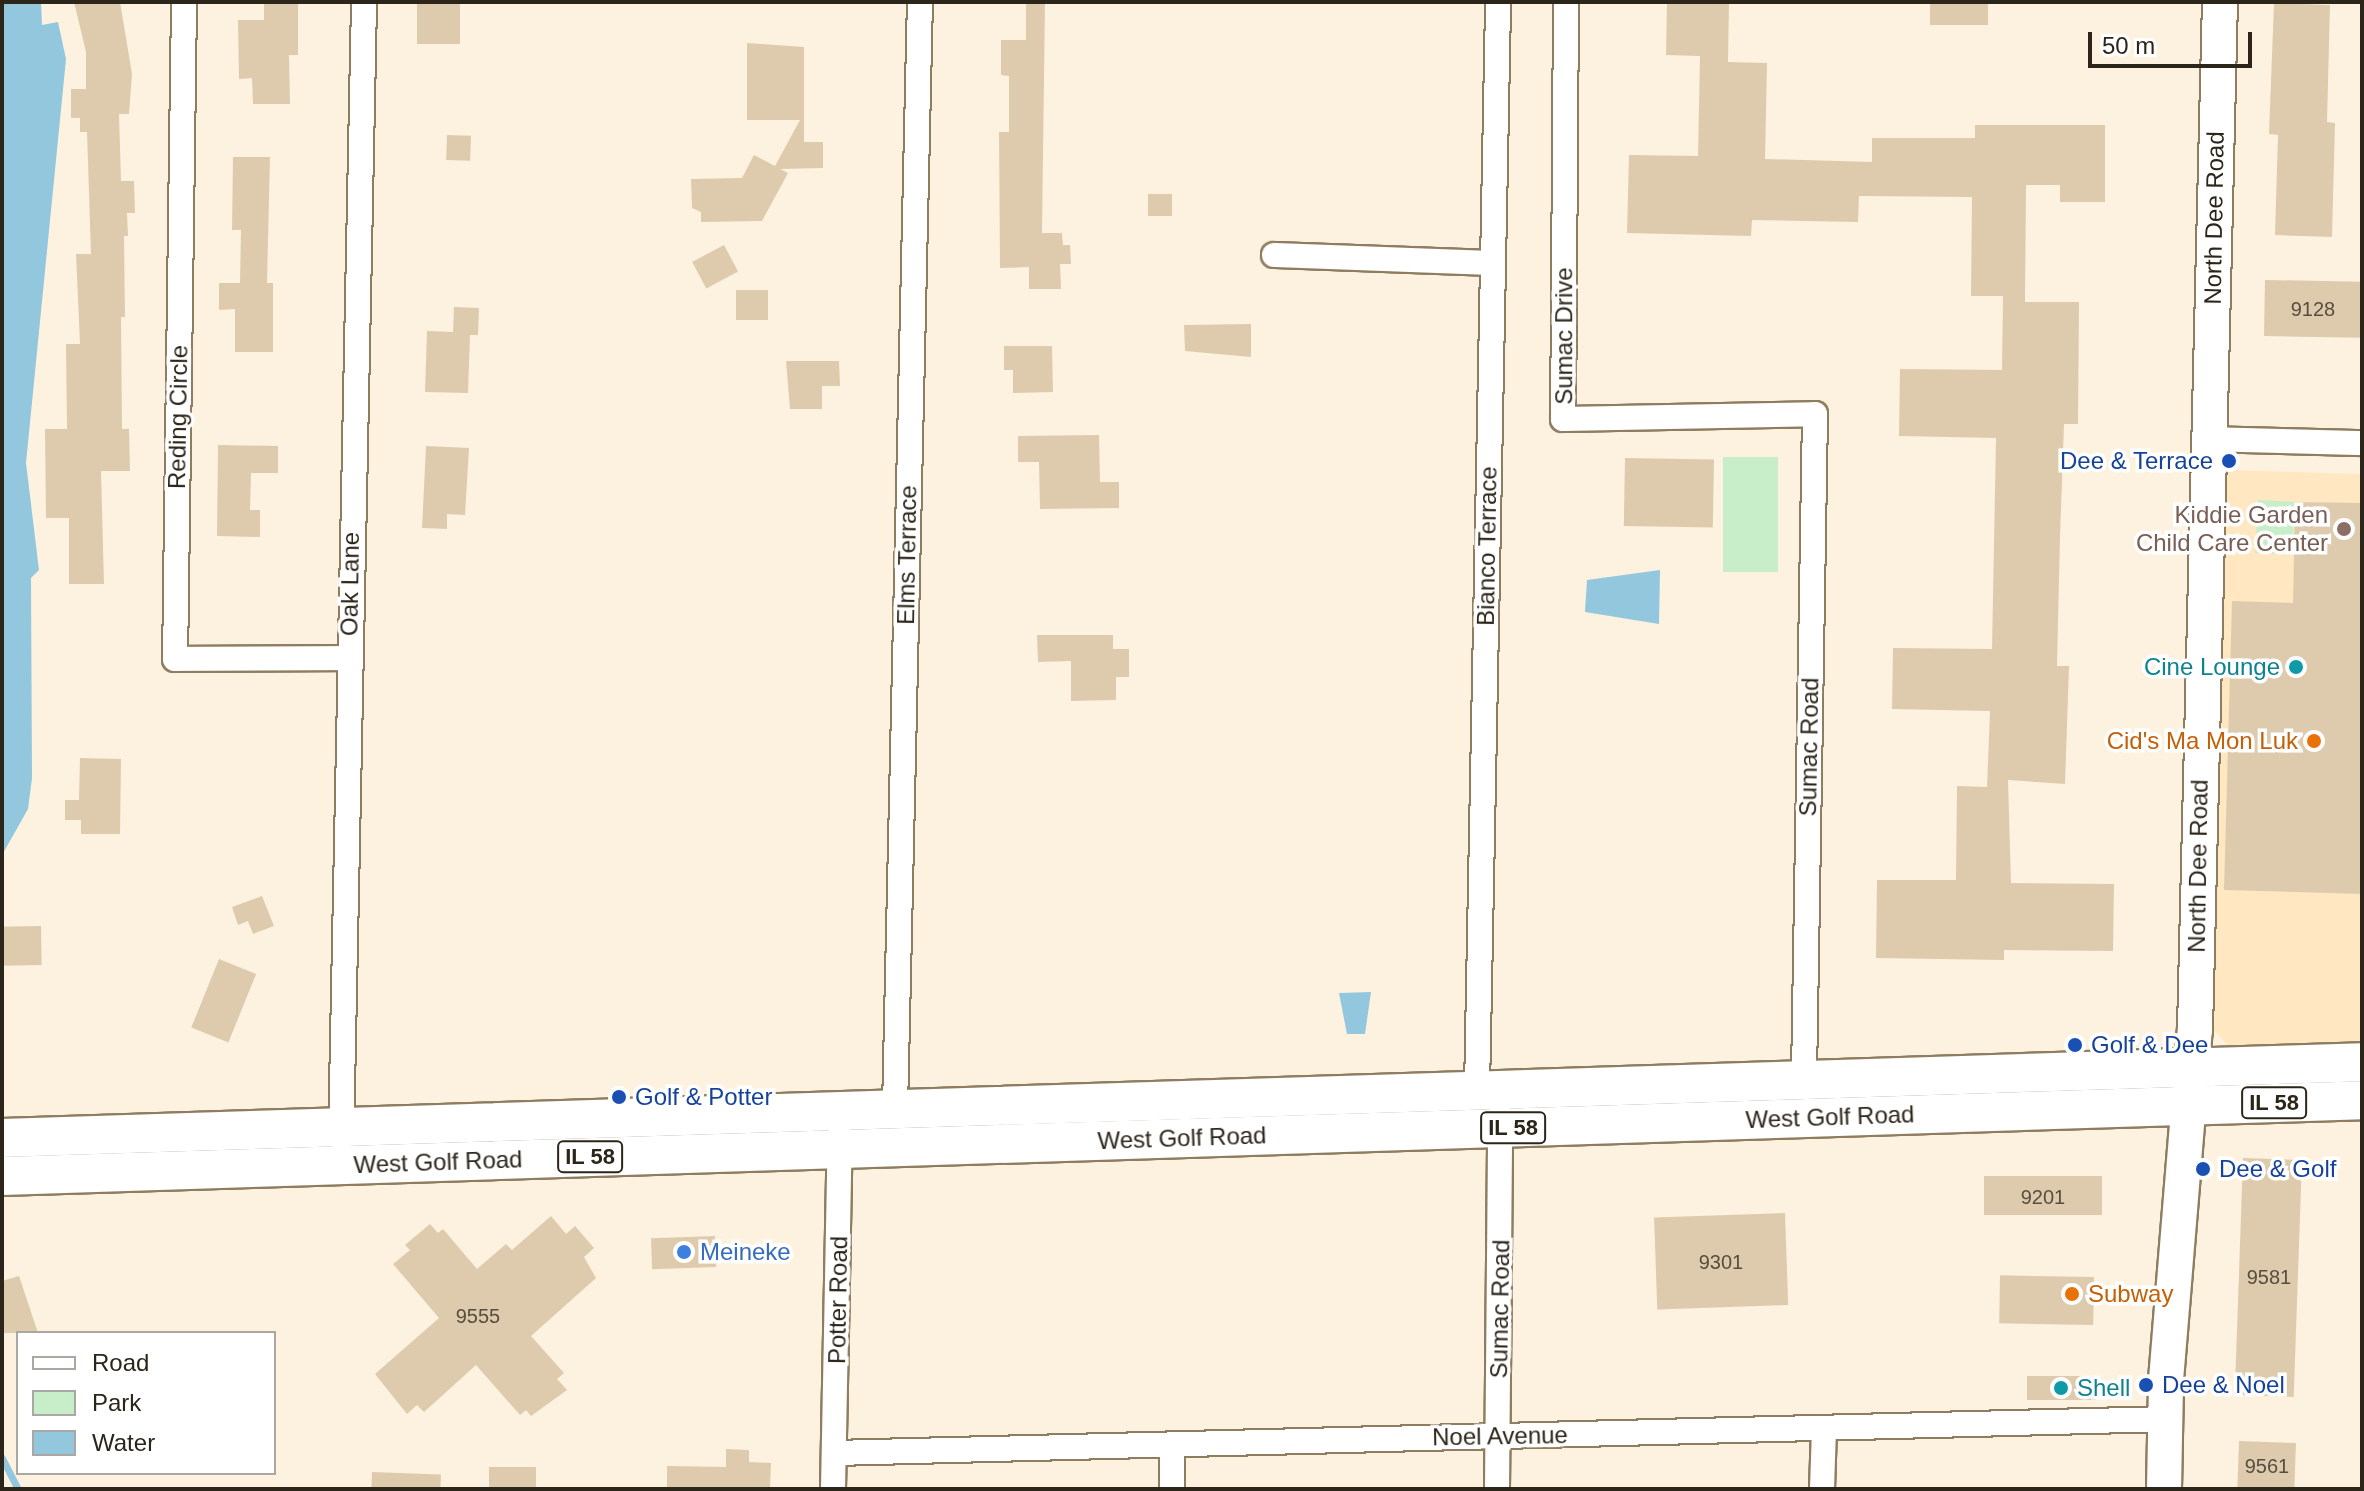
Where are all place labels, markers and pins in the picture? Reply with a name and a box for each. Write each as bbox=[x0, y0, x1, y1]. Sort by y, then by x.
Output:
place label: Dee & Terrace bbox=[2060, 447, 2213, 475]
marker: Dee & Terrace bbox=[2220, 452, 2238, 470]
place label: Kiddie Garden Child Care Center bbox=[2136, 501, 2328, 557]
marker: Kiddie Garden Child Care Center bbox=[2335, 520, 2353, 538]
place label: Cine Lounge bbox=[2144, 653, 2280, 681]
marker: Cine Lounge bbox=[2287, 658, 2305, 676]
place label: Cid's Ma Mon Luk bbox=[2107, 727, 2298, 755]
marker: Cid's Ma Mon Luk bbox=[2305, 732, 2323, 750]
place label: Golf & Dee bbox=[2091, 1031, 2208, 1059]
marker: Golf & Dee bbox=[2066, 1036, 2084, 1054]
place label: Golf & Potter bbox=[635, 1083, 772, 1111]
marker: Golf & Potter bbox=[610, 1088, 628, 1106]
place label: Dee & Golf bbox=[2219, 1155, 2336, 1183]
marker: Dee & Golf bbox=[2194, 1160, 2212, 1178]
place label: Meineke bbox=[700, 1238, 791, 1266]
marker: Meineke bbox=[675, 1243, 693, 1261]
place label: Subway bbox=[2088, 1280, 2173, 1308]
marker: Subway bbox=[2063, 1285, 2081, 1303]
place label: Dee & Noel bbox=[2162, 1371, 2285, 1399]
place label: Shell bbox=[2077, 1374, 2130, 1402]
marker: Dee & Noel bbox=[2137, 1376, 2155, 1394]
marker: Shell bbox=[2052, 1379, 2070, 1397]

